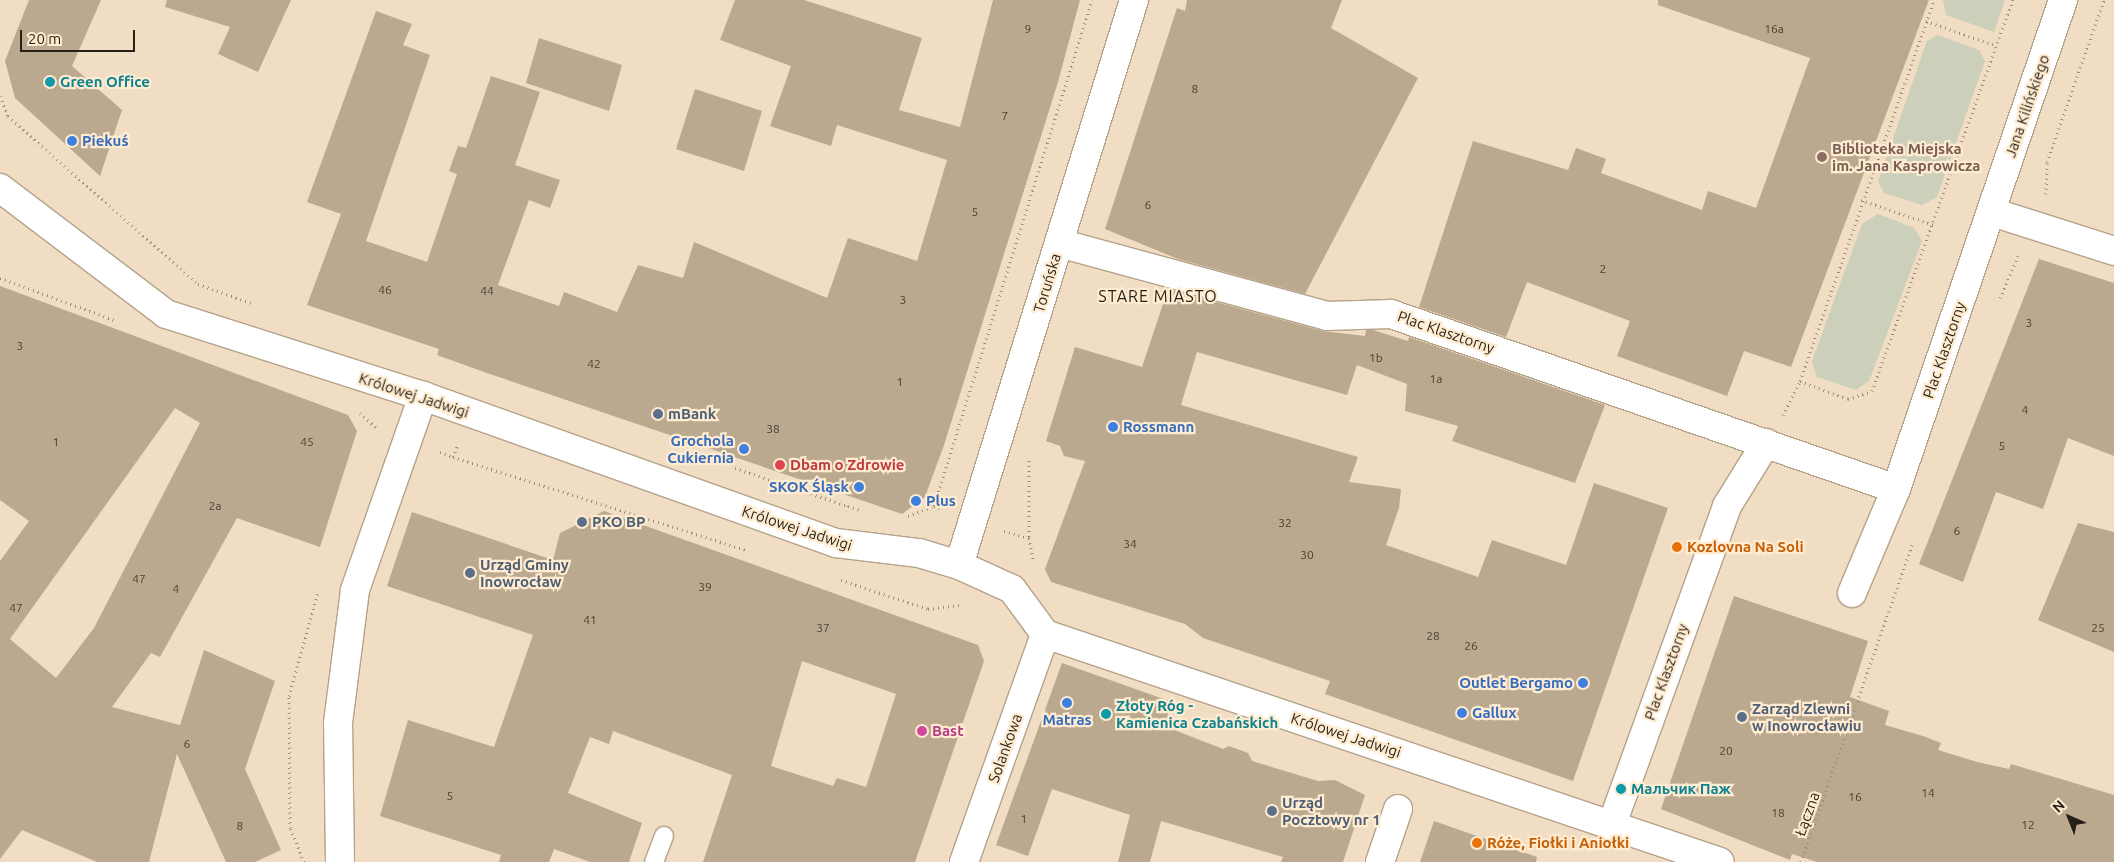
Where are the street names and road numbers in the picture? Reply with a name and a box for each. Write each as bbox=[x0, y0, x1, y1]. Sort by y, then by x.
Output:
street label: Jana Kilińskiego bbox=[2001, 52, 2053, 160]
street label: Toruńska bbox=[1029, 251, 1065, 315]
street label: Plac Klasztorny bbox=[1919, 299, 1969, 401]
street label: Plac Klasztorny bbox=[1395, 307, 1497, 357]
street label: Królowej Jadwigi bbox=[357, 369, 471, 421]
street label: Królowej Jadwigi bbox=[740, 502, 854, 554]
street label: Plac Klasztorny bbox=[1640, 621, 1692, 723]
street label: Królowej Jadwigi bbox=[1289, 709, 1403, 761]
street label: Solankowa bbox=[984, 711, 1026, 785]
street label: Łączna bbox=[1791, 789, 1823, 839]

